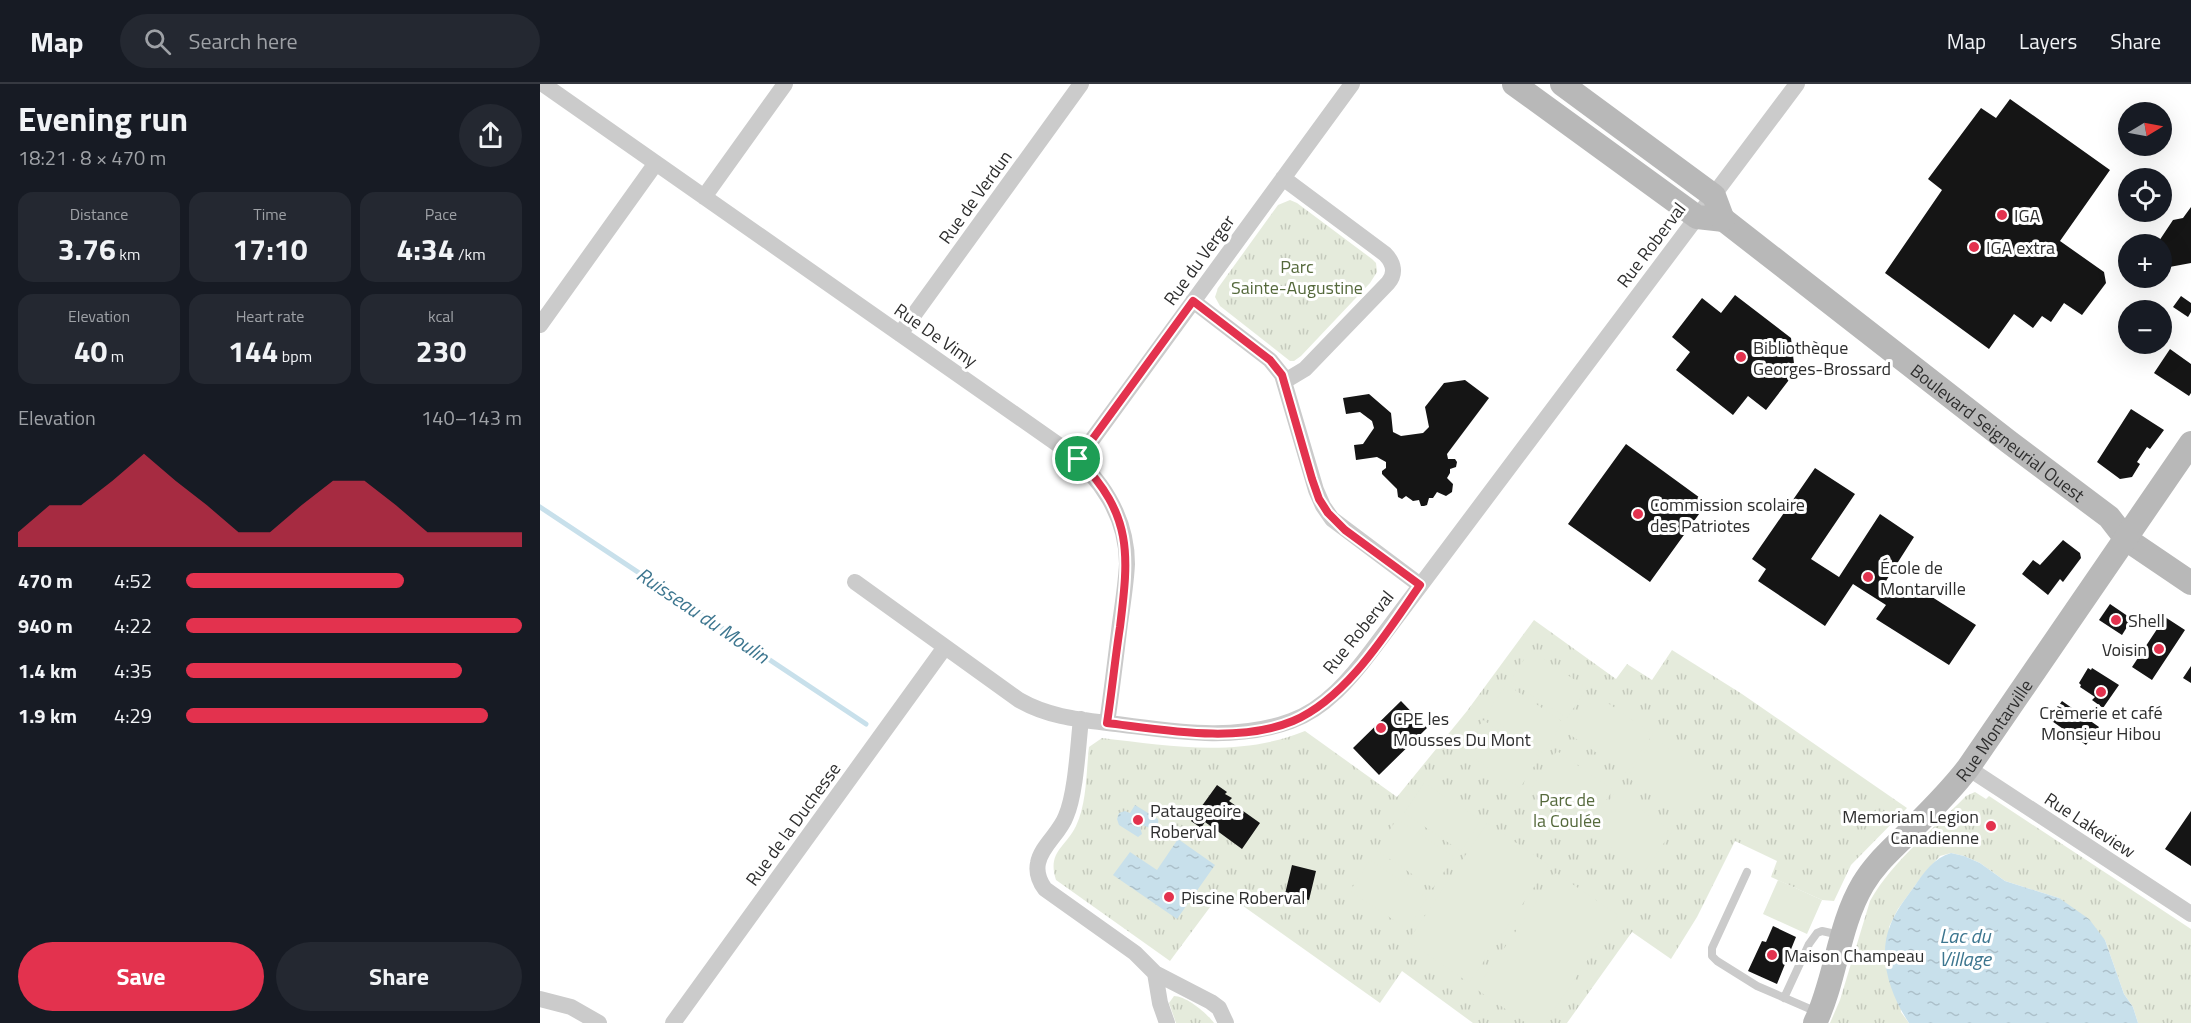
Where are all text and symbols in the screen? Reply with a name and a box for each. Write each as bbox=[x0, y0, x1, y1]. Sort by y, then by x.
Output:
search box bbox=[120, 14, 540, 68]
text: Map bbox=[30, 20, 84, 63]
text: Search here bbox=[189, 24, 298, 58]
icon: search bbox=[141, 25, 174, 58]
text: Map bbox=[1947, 25, 1986, 57]
text: Layers bbox=[2019, 25, 2077, 57]
text: Share bbox=[2110, 25, 2161, 57]
text: Evening run bbox=[18, 94, 188, 144]
north arrow bbox=[2118, 102, 2172, 156]
map controls bbox=[2118, 102, 2172, 354]
button: share bbox=[459, 104, 522, 167]
text: 18:21 · 8 × 470 m bbox=[18, 142, 166, 173]
street label: Rue de Verdun bbox=[932, 145, 1018, 249]
button: locate bbox=[2118, 168, 2172, 222]
street label: Rue Roberval bbox=[1610, 197, 1692, 293]
text: Distance bbox=[70, 202, 128, 226]
text: Time bbox=[253, 202, 287, 226]
text: Pace bbox=[425, 202, 457, 226]
place label: IGA bbox=[2014, 202, 2041, 229]
marker: IGA bbox=[1995, 208, 2009, 222]
street label: Rue du Verger bbox=[1157, 209, 1241, 311]
text: 3.76 bbox=[58, 226, 116, 272]
text: 17:10 bbox=[233, 226, 307, 272]
text: 4:34 bbox=[396, 226, 454, 272]
place label: IGA extra bbox=[1986, 234, 2055, 261]
button: + bbox=[2118, 234, 2172, 288]
marker: IGA extra bbox=[1967, 240, 1981, 254]
text: km bbox=[116, 242, 140, 266]
text: /km bbox=[454, 242, 486, 266]
park label: Parc Sainte-Augustine bbox=[1231, 253, 1363, 301]
street label: Rue De Vimy bbox=[889, 296, 983, 374]
button: − bbox=[2118, 300, 2172, 354]
text: Elevation bbox=[68, 304, 130, 328]
text: Heart rate bbox=[236, 304, 304, 328]
text: kcal bbox=[428, 304, 454, 328]
text: 40 bbox=[74, 328, 107, 374]
text: 144 bbox=[228, 328, 278, 374]
text: 230 bbox=[416, 328, 466, 374]
place label: Bibliothèque Georges-Brossard bbox=[1753, 334, 1891, 382]
text: m bbox=[107, 344, 124, 368]
text: bpm bbox=[278, 344, 312, 368]
marker: Bibliothèque Georges-Brossard bbox=[1734, 350, 1748, 364]
street label: Boulevard Seigneurial Ouest bbox=[1905, 357, 2091, 508]
text: Elevation bbox=[18, 402, 96, 433]
text: 140–143 m bbox=[421, 402, 522, 433]
pin bbox=[1052, 433, 1103, 484]
icon: arrive bbox=[1061, 442, 1094, 475]
place label: Commission scolaire des Patriotes bbox=[1650, 491, 1805, 539]
marker: Commission scolaire des Patriotes bbox=[1631, 507, 1645, 521]
place label: École de Montarville bbox=[1880, 554, 1966, 602]
water label: Ruisseau du Moulin bbox=[630, 559, 776, 672]
text: 470 m bbox=[18, 565, 73, 596]
text: 4:52 bbox=[114, 565, 152, 596]
marker: École de Montarville bbox=[1861, 570, 1875, 584]
street label: Rue Roberval bbox=[1316, 584, 1400, 680]
place label: Shell bbox=[2128, 607, 2165, 634]
text: 940 m bbox=[18, 610, 73, 641]
text: 4:22 bbox=[114, 610, 152, 641]
marker: Shell bbox=[2109, 613, 2123, 627]
place label: Voisin bbox=[2102, 636, 2147, 663]
marker: Voisin bbox=[2152, 642, 2166, 656]
text: 1.4 km bbox=[18, 655, 77, 686]
text: 4:35 bbox=[114, 655, 152, 686]
street label: Rue Montarville bbox=[1949, 673, 2039, 787]
marker: Crèmerie et café Monsieur Hibou bbox=[2094, 685, 2108, 699]
place label: Crèmerie et café Monsieur Hibou bbox=[2039, 699, 2163, 747]
text: 1.9 km bbox=[18, 700, 77, 731]
text: 4:29 bbox=[114, 700, 152, 731]
place label: CPE les Mousses Du Mont bbox=[1393, 705, 1532, 753]
marker: CPE les Mousses Du Mont bbox=[1374, 721, 1388, 735]
street label: Rue de la Duchesse bbox=[739, 757, 847, 891]
street label: Rue Lakeview bbox=[2039, 785, 2141, 865]
park label: Parc de la Coulée bbox=[1533, 786, 1601, 834]
place label: Pataugeoire Roberval bbox=[1150, 797, 1241, 845]
place label: Memoriam Legion Canadienne bbox=[1842, 803, 1979, 851]
marker: Pataugeoire Roberval bbox=[1131, 813, 1145, 827]
marker: Memoriam Legion Canadienne bbox=[1984, 819, 1998, 833]
place label: Piscine Roberval bbox=[1181, 884, 1305, 911]
marker: Piscine Roberval bbox=[1162, 890, 1176, 904]
water label: Lac du Village bbox=[1939, 920, 1993, 974]
button: Save bbox=[18, 942, 264, 1011]
button: Share bbox=[276, 942, 522, 1011]
place label: Maison Champeau bbox=[1784, 942, 1924, 969]
marker: Maison Champeau bbox=[1765, 948, 1779, 962]

